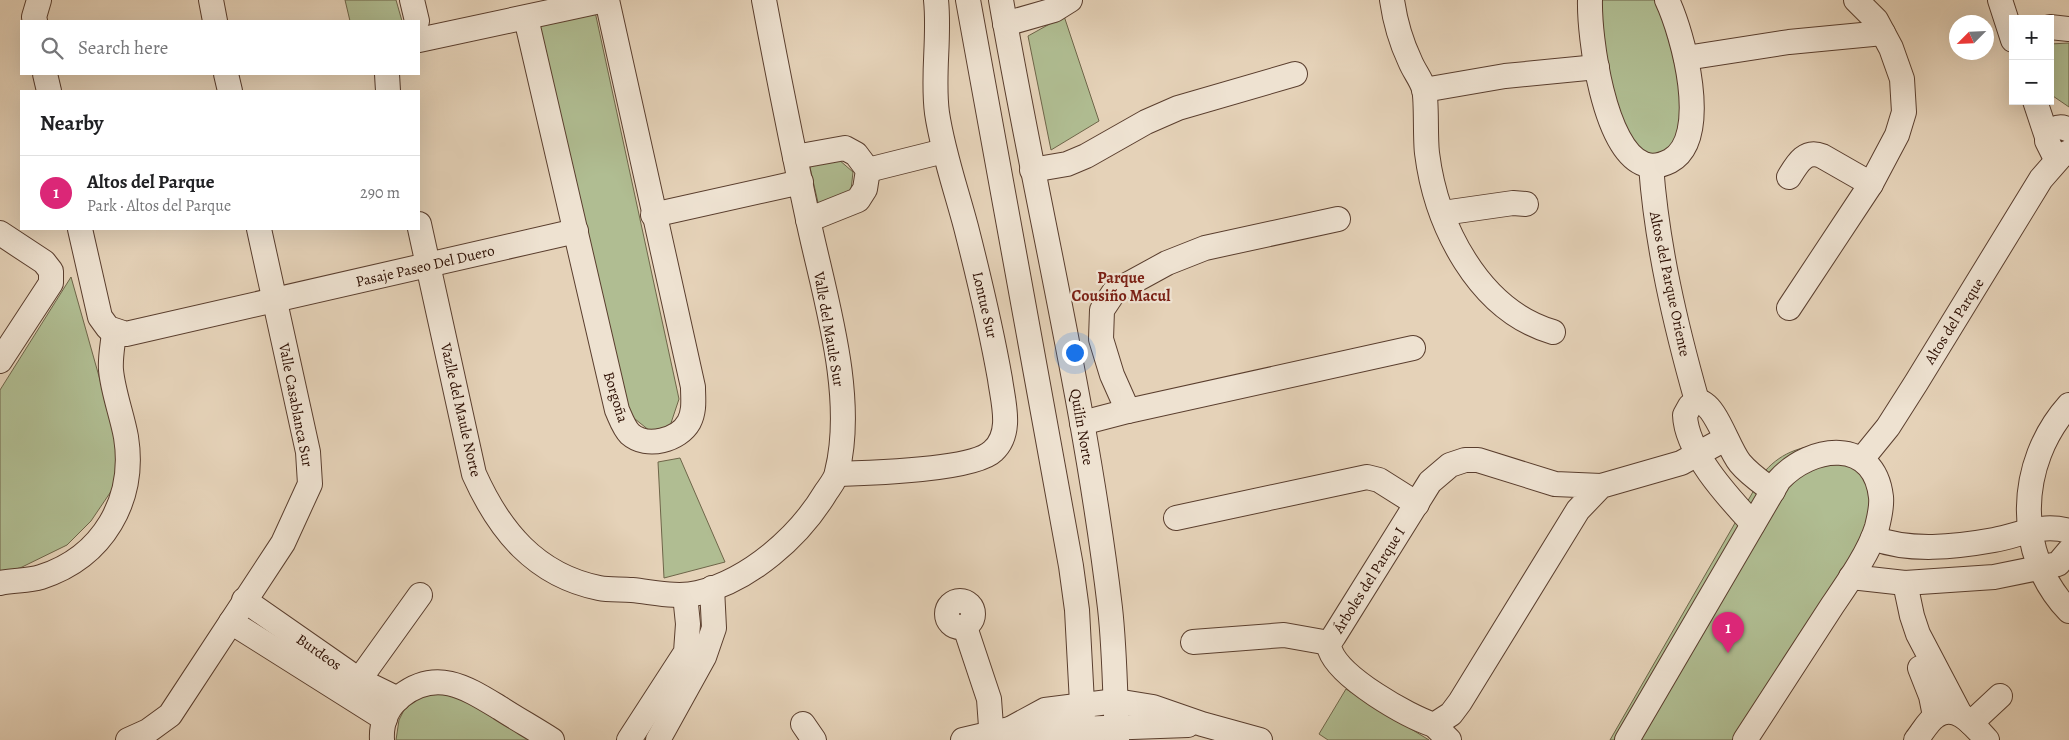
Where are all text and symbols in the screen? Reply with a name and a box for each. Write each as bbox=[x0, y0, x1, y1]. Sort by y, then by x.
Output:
north arrow bbox=[1949, 15, 1994, 60]
map controls bbox=[2009, 15, 2054, 105]
button: + bbox=[2009, 15, 2054, 60]
search box bbox=[20, 20, 420, 75]
icon: search bbox=[38, 34, 66, 62]
text: Search here bbox=[78, 35, 168, 61]
button: − bbox=[2009, 60, 2054, 105]
text: Nearby bbox=[40, 109, 103, 137]
text: Altos del Parque bbox=[87, 169, 214, 195]
text: 1 bbox=[53, 182, 59, 204]
text: 290 m bbox=[360, 182, 400, 204]
text: Park · Altos del Parque bbox=[87, 195, 231, 217]
street label: Altos del Parque Oriente bbox=[1645, 209, 1695, 359]
street label: Pasaje Paseo Del Duero bbox=[354, 240, 496, 292]
district label: Parque Cousiño Macul bbox=[1072, 267, 1171, 307]
street label: Valle del Maule Sur bbox=[809, 269, 849, 388]
street label: Lontue Sur bbox=[968, 270, 1002, 341]
street label: Altos del Parque bbox=[1919, 274, 1989, 369]
street label: Valle Casablanca Sur bbox=[274, 340, 318, 469]
street label: Vazlle del Maule Norte bbox=[436, 340, 486, 479]
your location bbox=[1062, 340, 1088, 366]
street label: Borgoña bbox=[599, 369, 633, 425]
street label: Quilín Norte bbox=[1065, 387, 1099, 467]
street label: Árboles del Parque I bbox=[1328, 523, 1410, 638]
pin: 1 bbox=[1712, 612, 1744, 653]
street label: Burdeos bbox=[292, 629, 346, 675]

